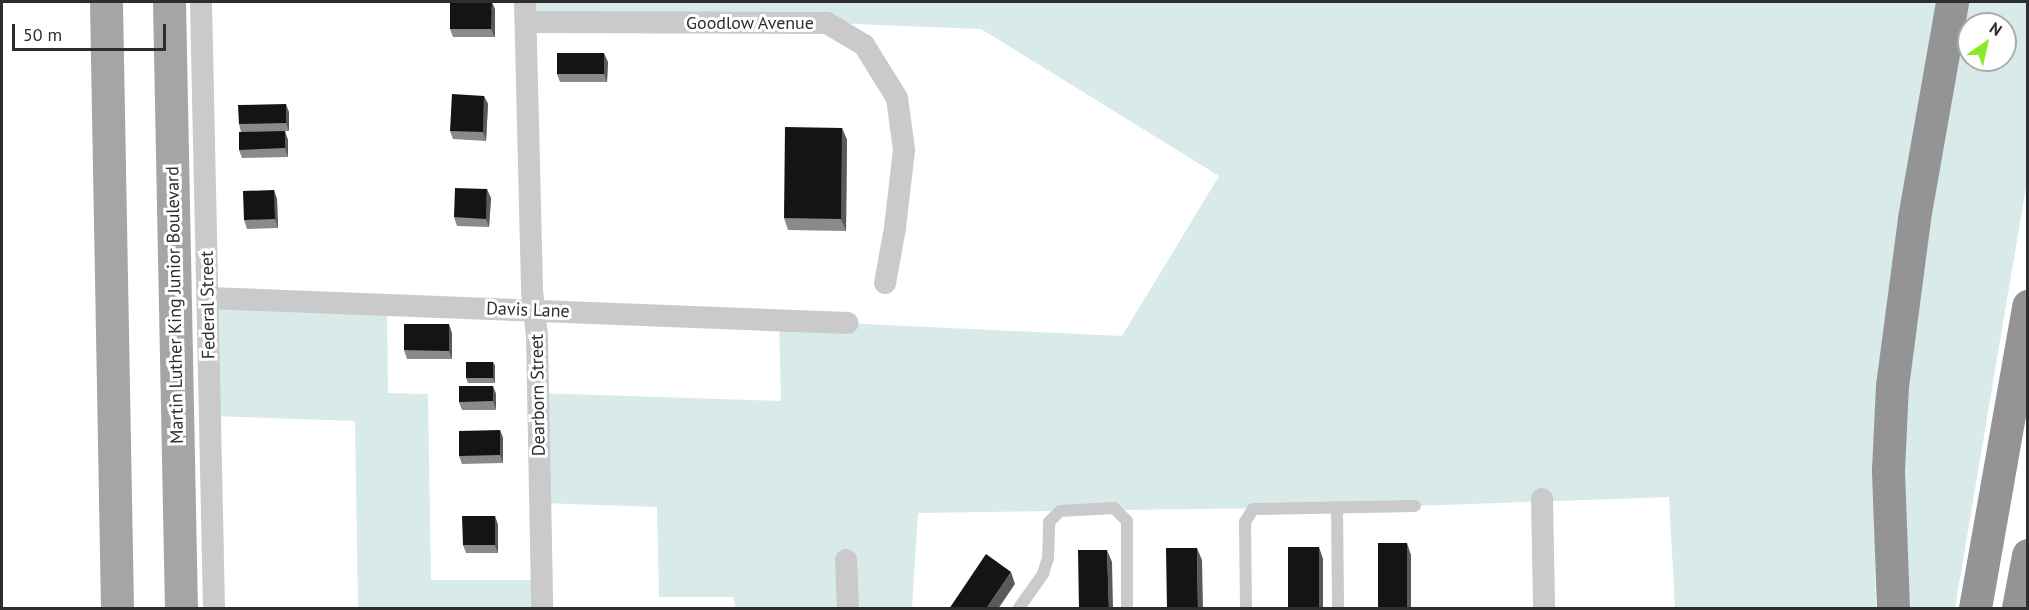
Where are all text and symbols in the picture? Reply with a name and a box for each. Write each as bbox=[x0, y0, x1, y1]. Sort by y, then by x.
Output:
scale bar bbox=[15, 12, 170, 50]
street label: Goodlow Avenue bbox=[686, 12, 814, 34]
north arrow bbox=[1957, 12, 2017, 72]
text: N bbox=[1986, 18, 2006, 40]
text: 50 m bbox=[23, 23, 62, 46]
street label: Martin Luther King Junior Boulevard bbox=[162, 166, 188, 444]
street label: Federal Street bbox=[196, 251, 220, 359]
street label: Davis Lane bbox=[486, 298, 570, 322]
street label: Dearborn Street bbox=[526, 334, 550, 456]

